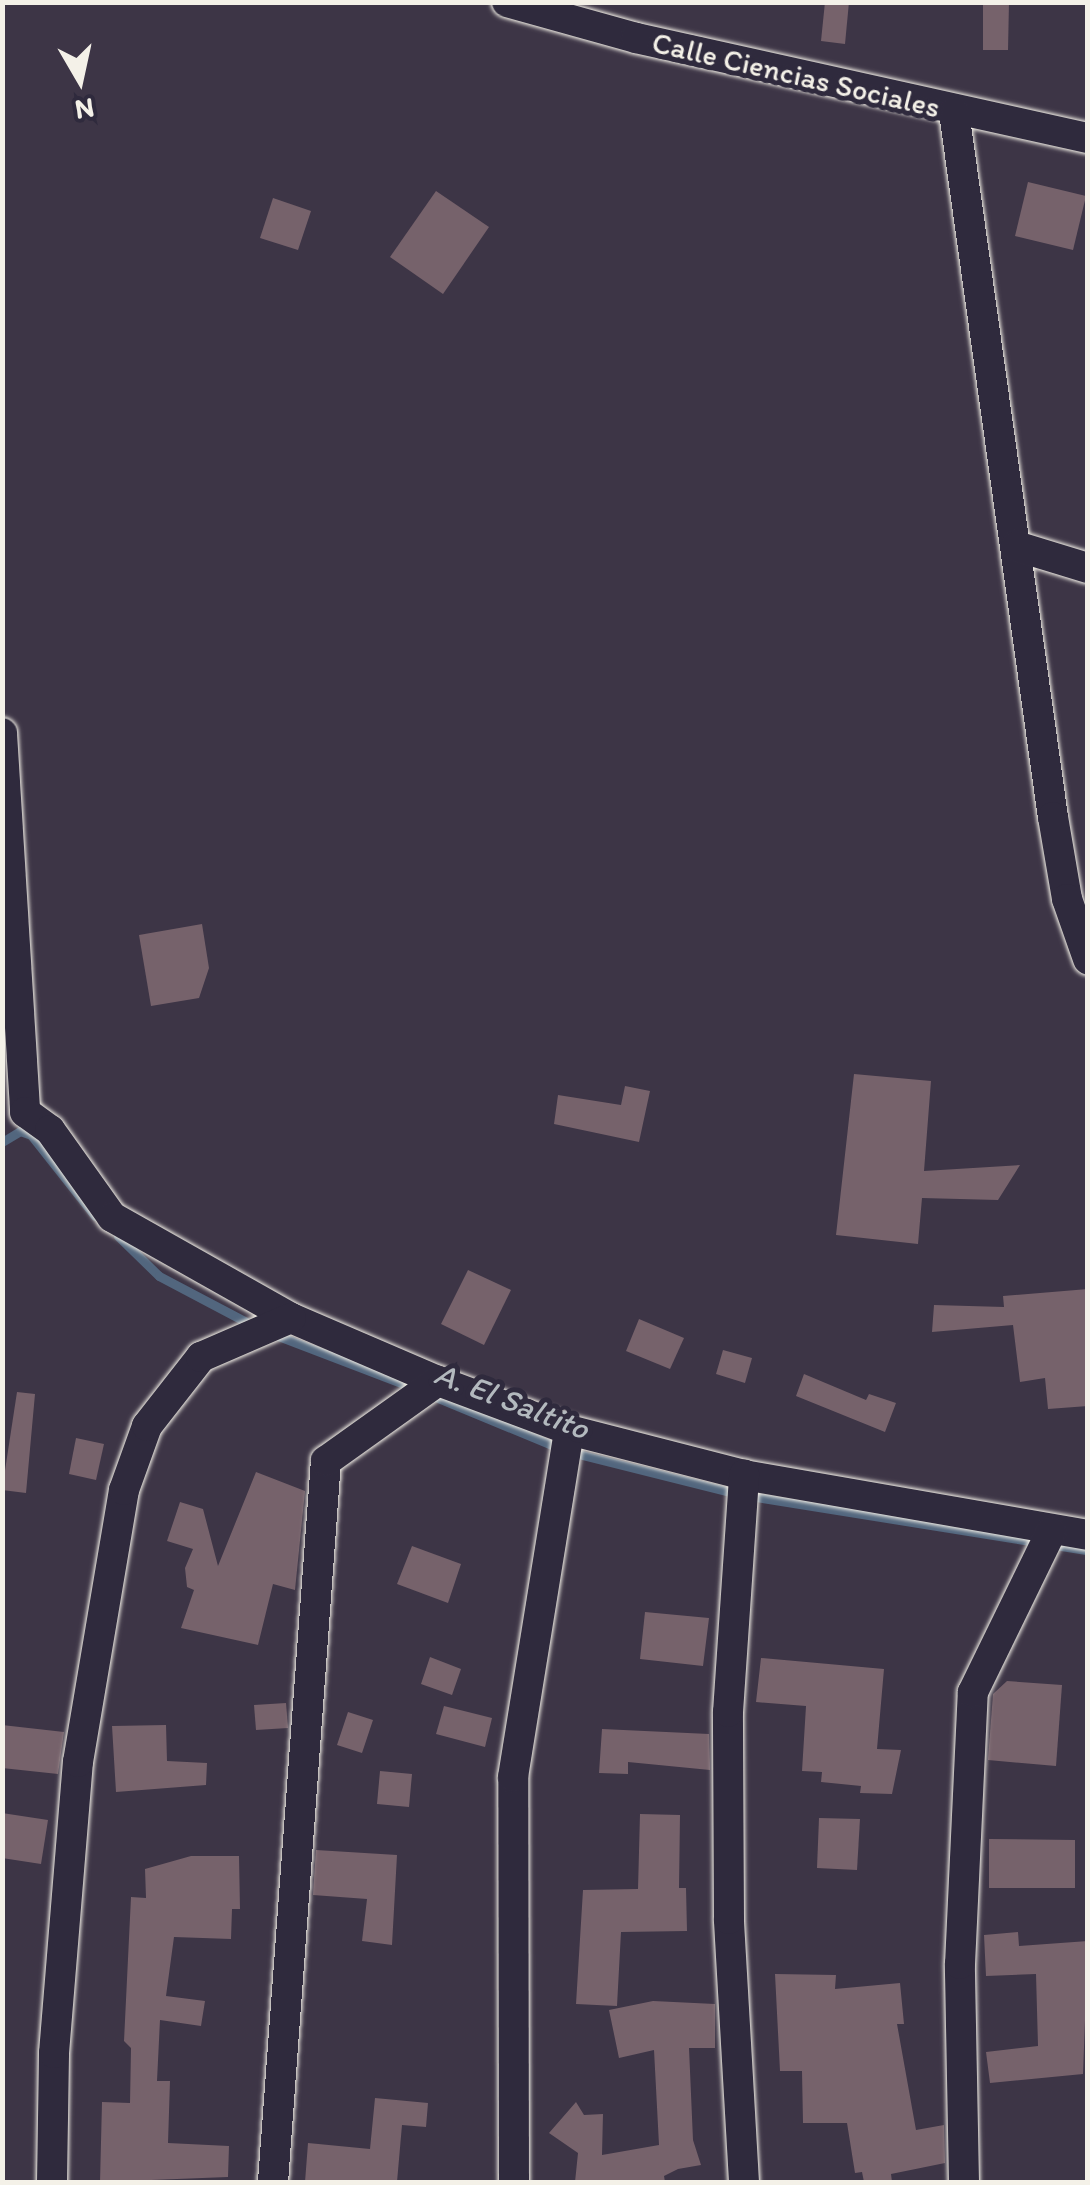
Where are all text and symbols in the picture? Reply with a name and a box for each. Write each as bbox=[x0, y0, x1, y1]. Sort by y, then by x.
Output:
street label: Calle Ciencias Sociales bbox=[649, 24, 943, 126]
north arrow bbox=[30, 30, 130, 130]
text: N bbox=[73, 91, 97, 128]
water label: A. El Saltito bbox=[430, 1354, 594, 1448]

